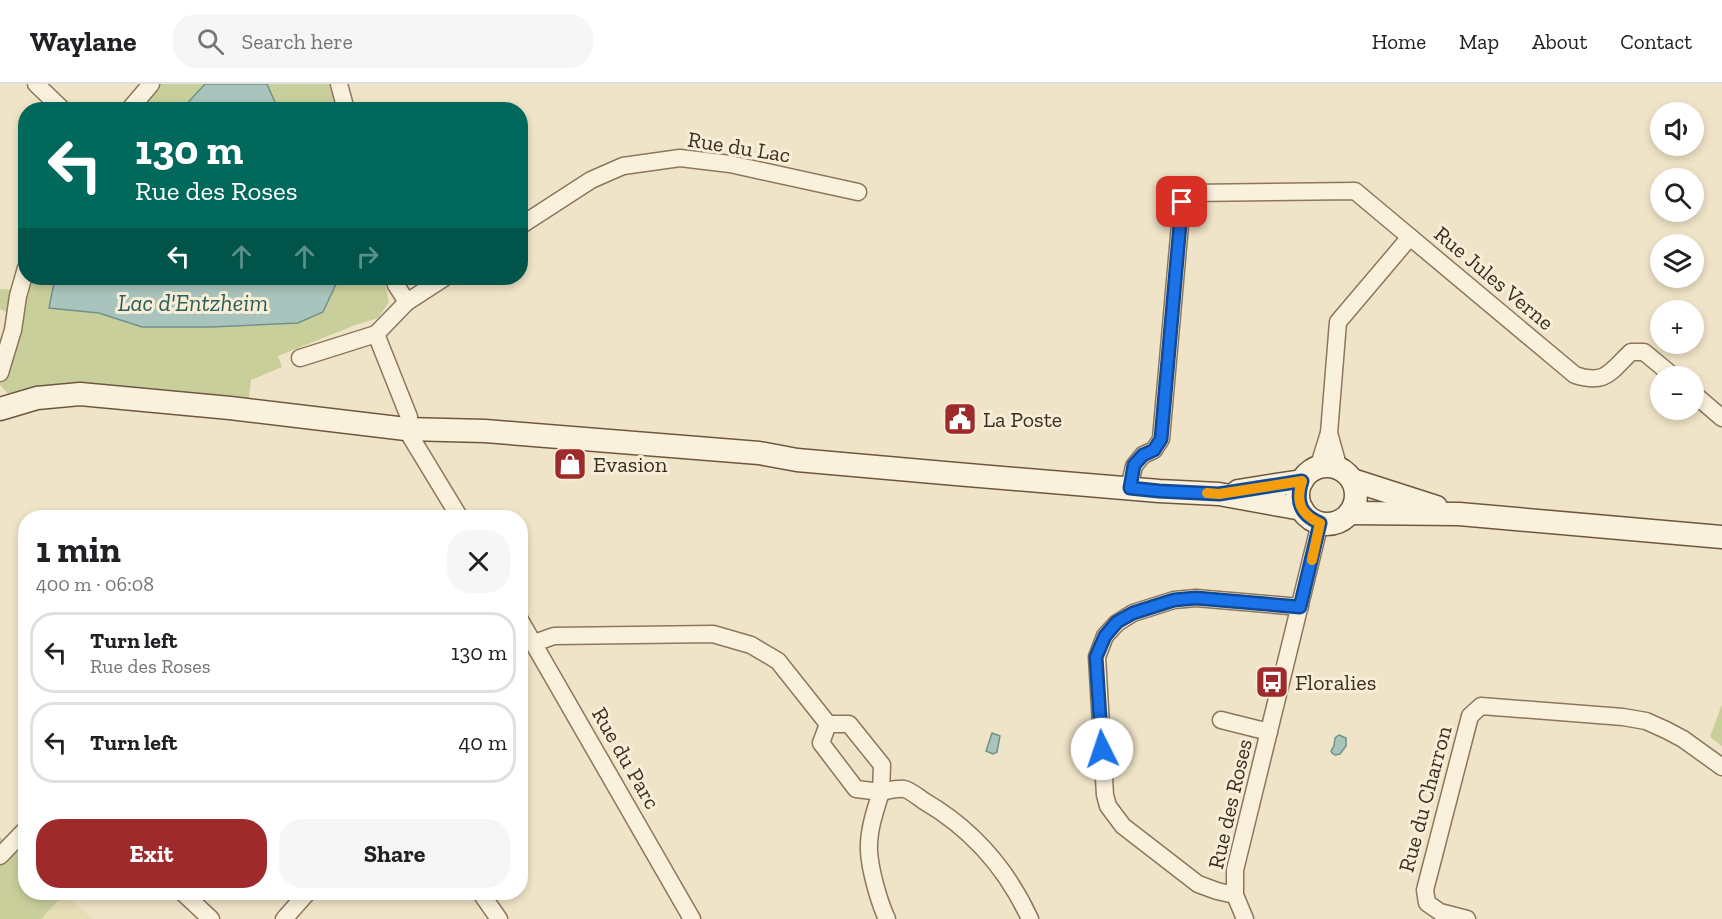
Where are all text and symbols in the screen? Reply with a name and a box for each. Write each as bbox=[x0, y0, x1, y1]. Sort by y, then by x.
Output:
search box bbox=[173, 14, 593, 68]
text: Waylane bbox=[30, 25, 137, 58]
icon: search bbox=[194, 25, 227, 58]
text: Search here bbox=[242, 28, 353, 55]
text: Home bbox=[1372, 29, 1426, 54]
text: Map bbox=[1459, 29, 1499, 54]
text: About bbox=[1532, 29, 1587, 54]
text: Contact bbox=[1620, 29, 1692, 54]
map controls bbox=[1650, 102, 1704, 420]
button: sound bbox=[1650, 102, 1704, 156]
text: 130 m bbox=[135, 124, 243, 175]
icon: left bbox=[36, 126, 114, 204]
street label: Rue du Lac bbox=[686, 126, 792, 168]
button: search bbox=[1650, 168, 1704, 222]
text: Rue des Roses bbox=[135, 175, 298, 207]
pin bbox=[1156, 176, 1207, 227]
icon: arrive bbox=[1165, 185, 1198, 218]
street label: Rue Jules Verne bbox=[1429, 220, 1559, 336]
button: layers bbox=[1650, 234, 1704, 288]
icon: left bbox=[162, 240, 195, 273]
icon: ahead bbox=[225, 240, 258, 273]
icon: ahead bbox=[288, 240, 321, 273]
icon: right bbox=[351, 240, 384, 273]
water label: Lac d'Entzheim bbox=[118, 288, 268, 317]
button: + bbox=[1650, 300, 1704, 354]
button: − bbox=[1650, 366, 1704, 420]
public building icon: La Poste bbox=[942, 401, 978, 437]
place label: La Poste bbox=[983, 406, 1062, 433]
shop icon: Evasion bbox=[552, 446, 588, 482]
place label: Evasion bbox=[593, 451, 668, 478]
text: 1 min bbox=[36, 528, 121, 571]
button: close bbox=[447, 530, 510, 593]
text: 400 m · 06:08 bbox=[36, 572, 154, 596]
text: Turn left bbox=[90, 627, 177, 654]
icon: left bbox=[39, 636, 72, 669]
text: 130 m bbox=[451, 639, 507, 666]
text: Rue des Roses bbox=[90, 654, 210, 678]
bus stop icon: Floralies bbox=[1254, 664, 1290, 700]
place label: Floralies bbox=[1295, 669, 1376, 696]
street label: Rue du Parc bbox=[586, 702, 666, 814]
position arrow bbox=[1070, 717, 1134, 781]
street label: Rue du Charron bbox=[1393, 723, 1458, 875]
icon: left bbox=[39, 726, 72, 759]
text: Turn left bbox=[90, 729, 177, 756]
text: 40 m bbox=[458, 729, 507, 756]
street label: Rue des Roses bbox=[1202, 736, 1258, 872]
button: Exit bbox=[36, 819, 267, 888]
button: Share bbox=[279, 819, 510, 888]

